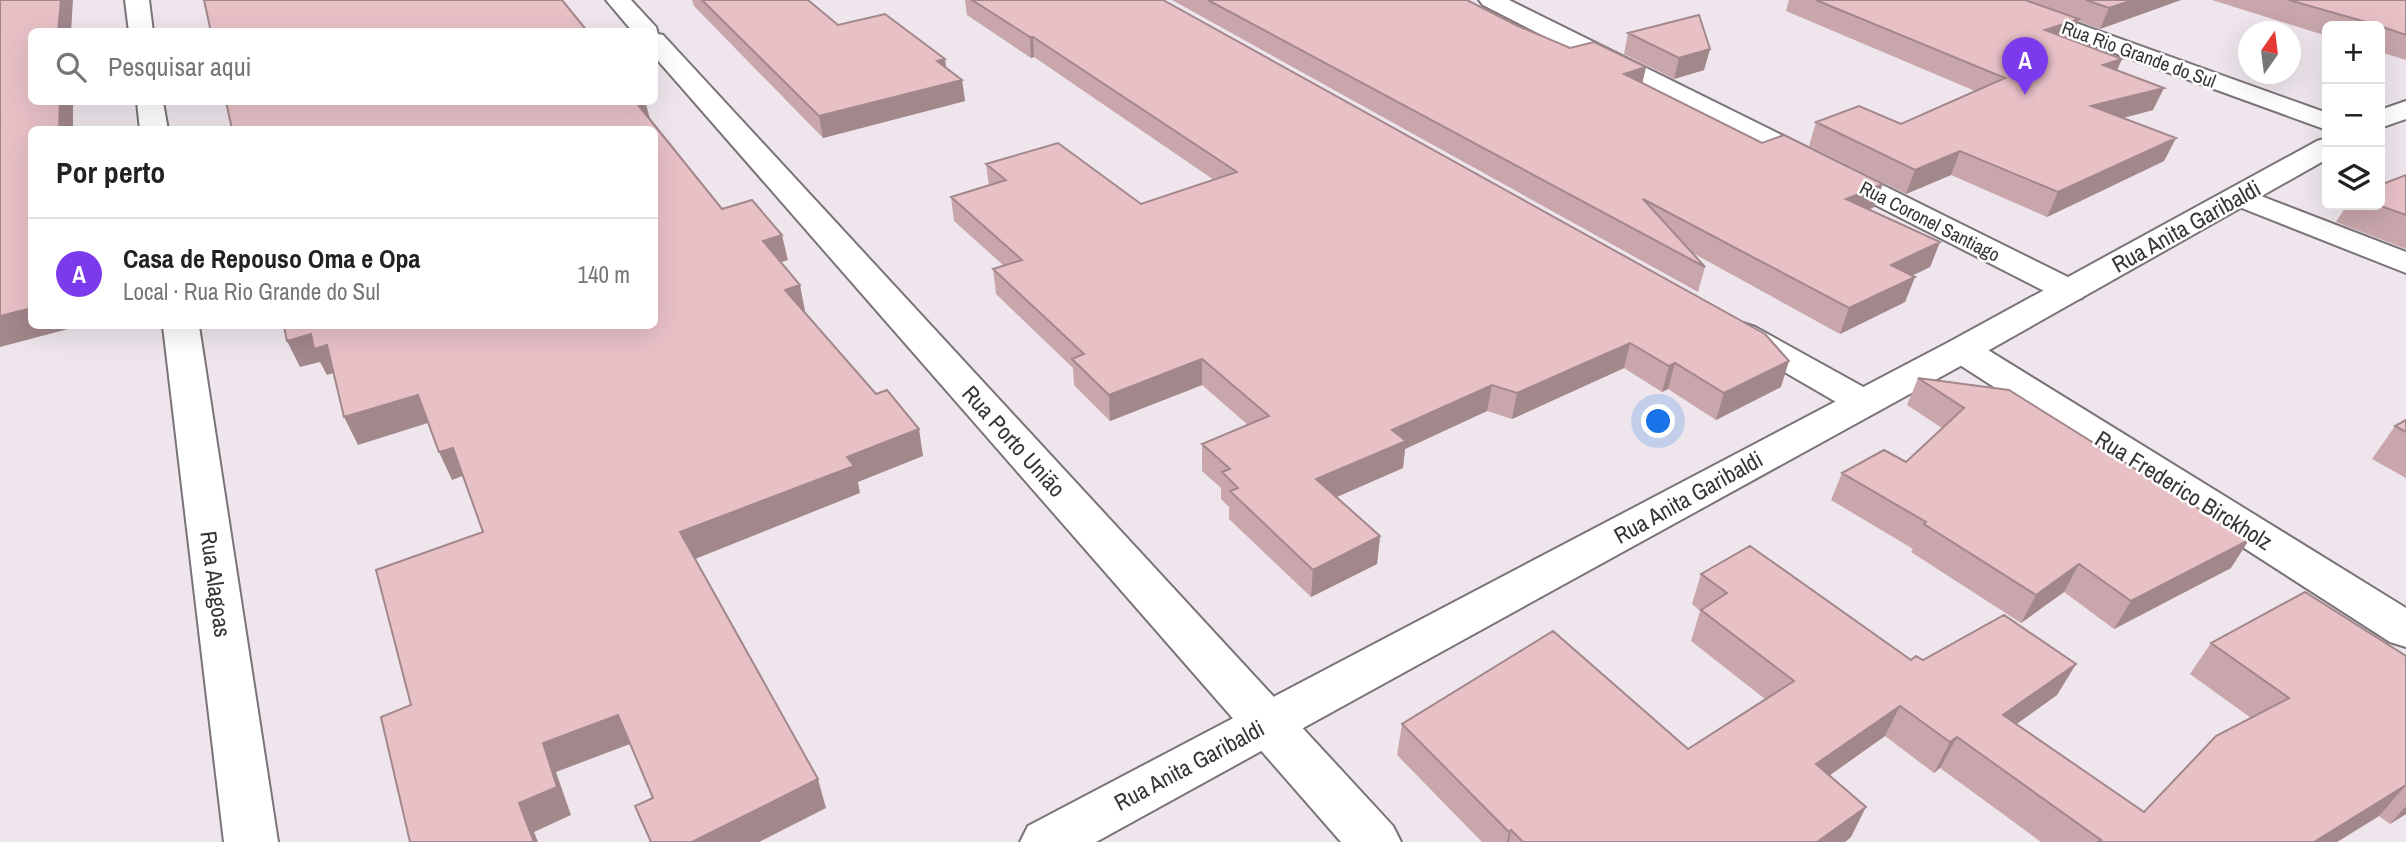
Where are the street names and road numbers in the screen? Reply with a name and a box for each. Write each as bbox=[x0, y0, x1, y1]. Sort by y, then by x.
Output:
street label: Rua Rio Grande do Sul bbox=[2058, 14, 2220, 94]
street label: Rua Anita Garibaldi bbox=[2106, 172, 2266, 280]
street label: Rua Coronel Santiago bbox=[1855, 174, 2005, 268]
street label: Rua Porto União bbox=[955, 378, 1073, 504]
street label: Rua Frederico Birckholz bbox=[2090, 423, 2278, 557]
street label: Rua Anita Garibaldi bbox=[1608, 443, 1768, 551]
street label: Rua Alagoas bbox=[193, 529, 239, 639]
street label: Rua Anita Garibaldi bbox=[1109, 712, 1269, 818]

